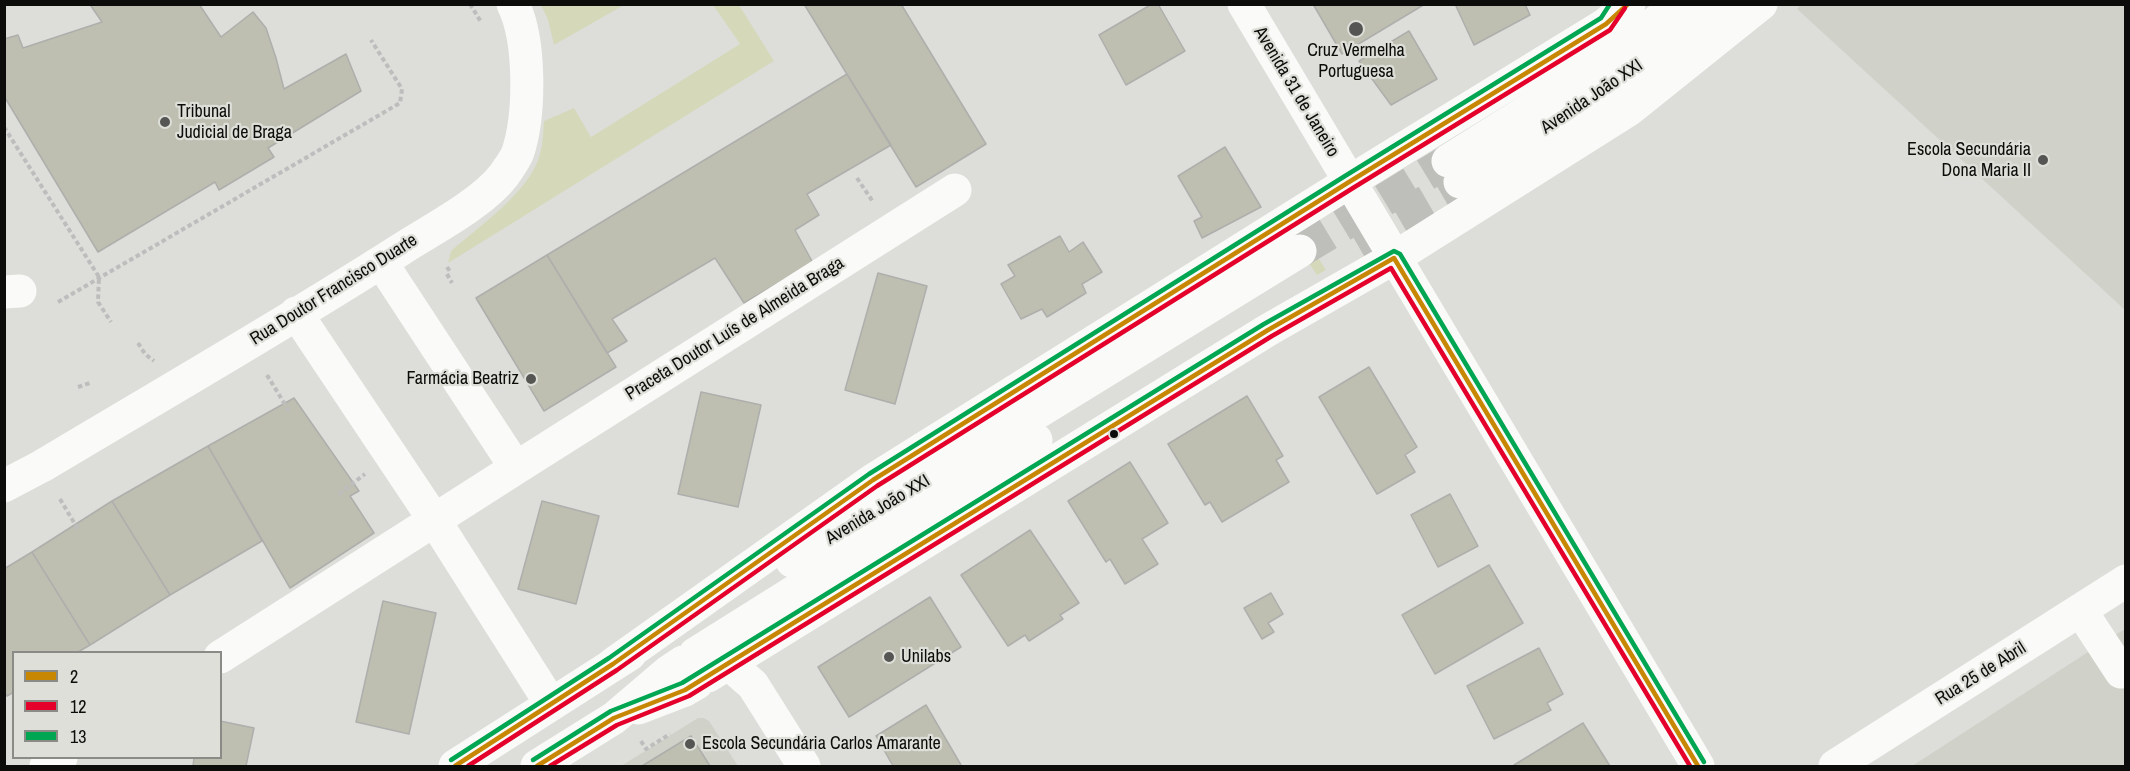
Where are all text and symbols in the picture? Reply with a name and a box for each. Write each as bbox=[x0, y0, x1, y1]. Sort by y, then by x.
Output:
marker: Cruz Vermelha Portuguesa bbox=[1347, 20, 1365, 38]
street label: Avenida 31 de Janeiro bbox=[1249, 23, 1343, 161]
place label: Cruz Vermelha Portuguesa bbox=[1307, 40, 1405, 82]
street label: Avenida João XXI bbox=[1537, 55, 1647, 139]
place label: Tribunal Judicial de Braga bbox=[177, 101, 292, 144]
marker: Tribunal Judicial de Braga bbox=[158, 115, 172, 129]
place label: Escola Secundária Dona Maria II bbox=[1907, 139, 2031, 182]
marker: Escola Secundária Dona Maria II bbox=[2036, 153, 2050, 167]
street label: Rua Doutor Francisco Duarte bbox=[247, 230, 421, 350]
street label: Praceta Doutor Luís de Almeida Braga bbox=[622, 253, 848, 405]
place label: Farmácia Beatriz bbox=[407, 368, 519, 390]
marker: Farmácia Beatriz bbox=[524, 372, 538, 386]
unlabelled marker bbox=[1108, 428, 1120, 440]
street label: Avenida João XXI bbox=[822, 470, 934, 550]
street label: Rua 25 de Abril bbox=[1932, 638, 2030, 710]
place label: Unilabs bbox=[901, 646, 951, 668]
marker: Unilabs bbox=[882, 650, 896, 664]
legend bbox=[12, 651, 222, 759]
text: 2 bbox=[70, 664, 78, 689]
text: 12 bbox=[70, 694, 86, 719]
text: 13 bbox=[70, 724, 86, 749]
place label: Escola Secundária Carlos Amarante bbox=[702, 733, 941, 755]
marker: Escola Secundária Carlos Amarante bbox=[683, 737, 697, 751]

